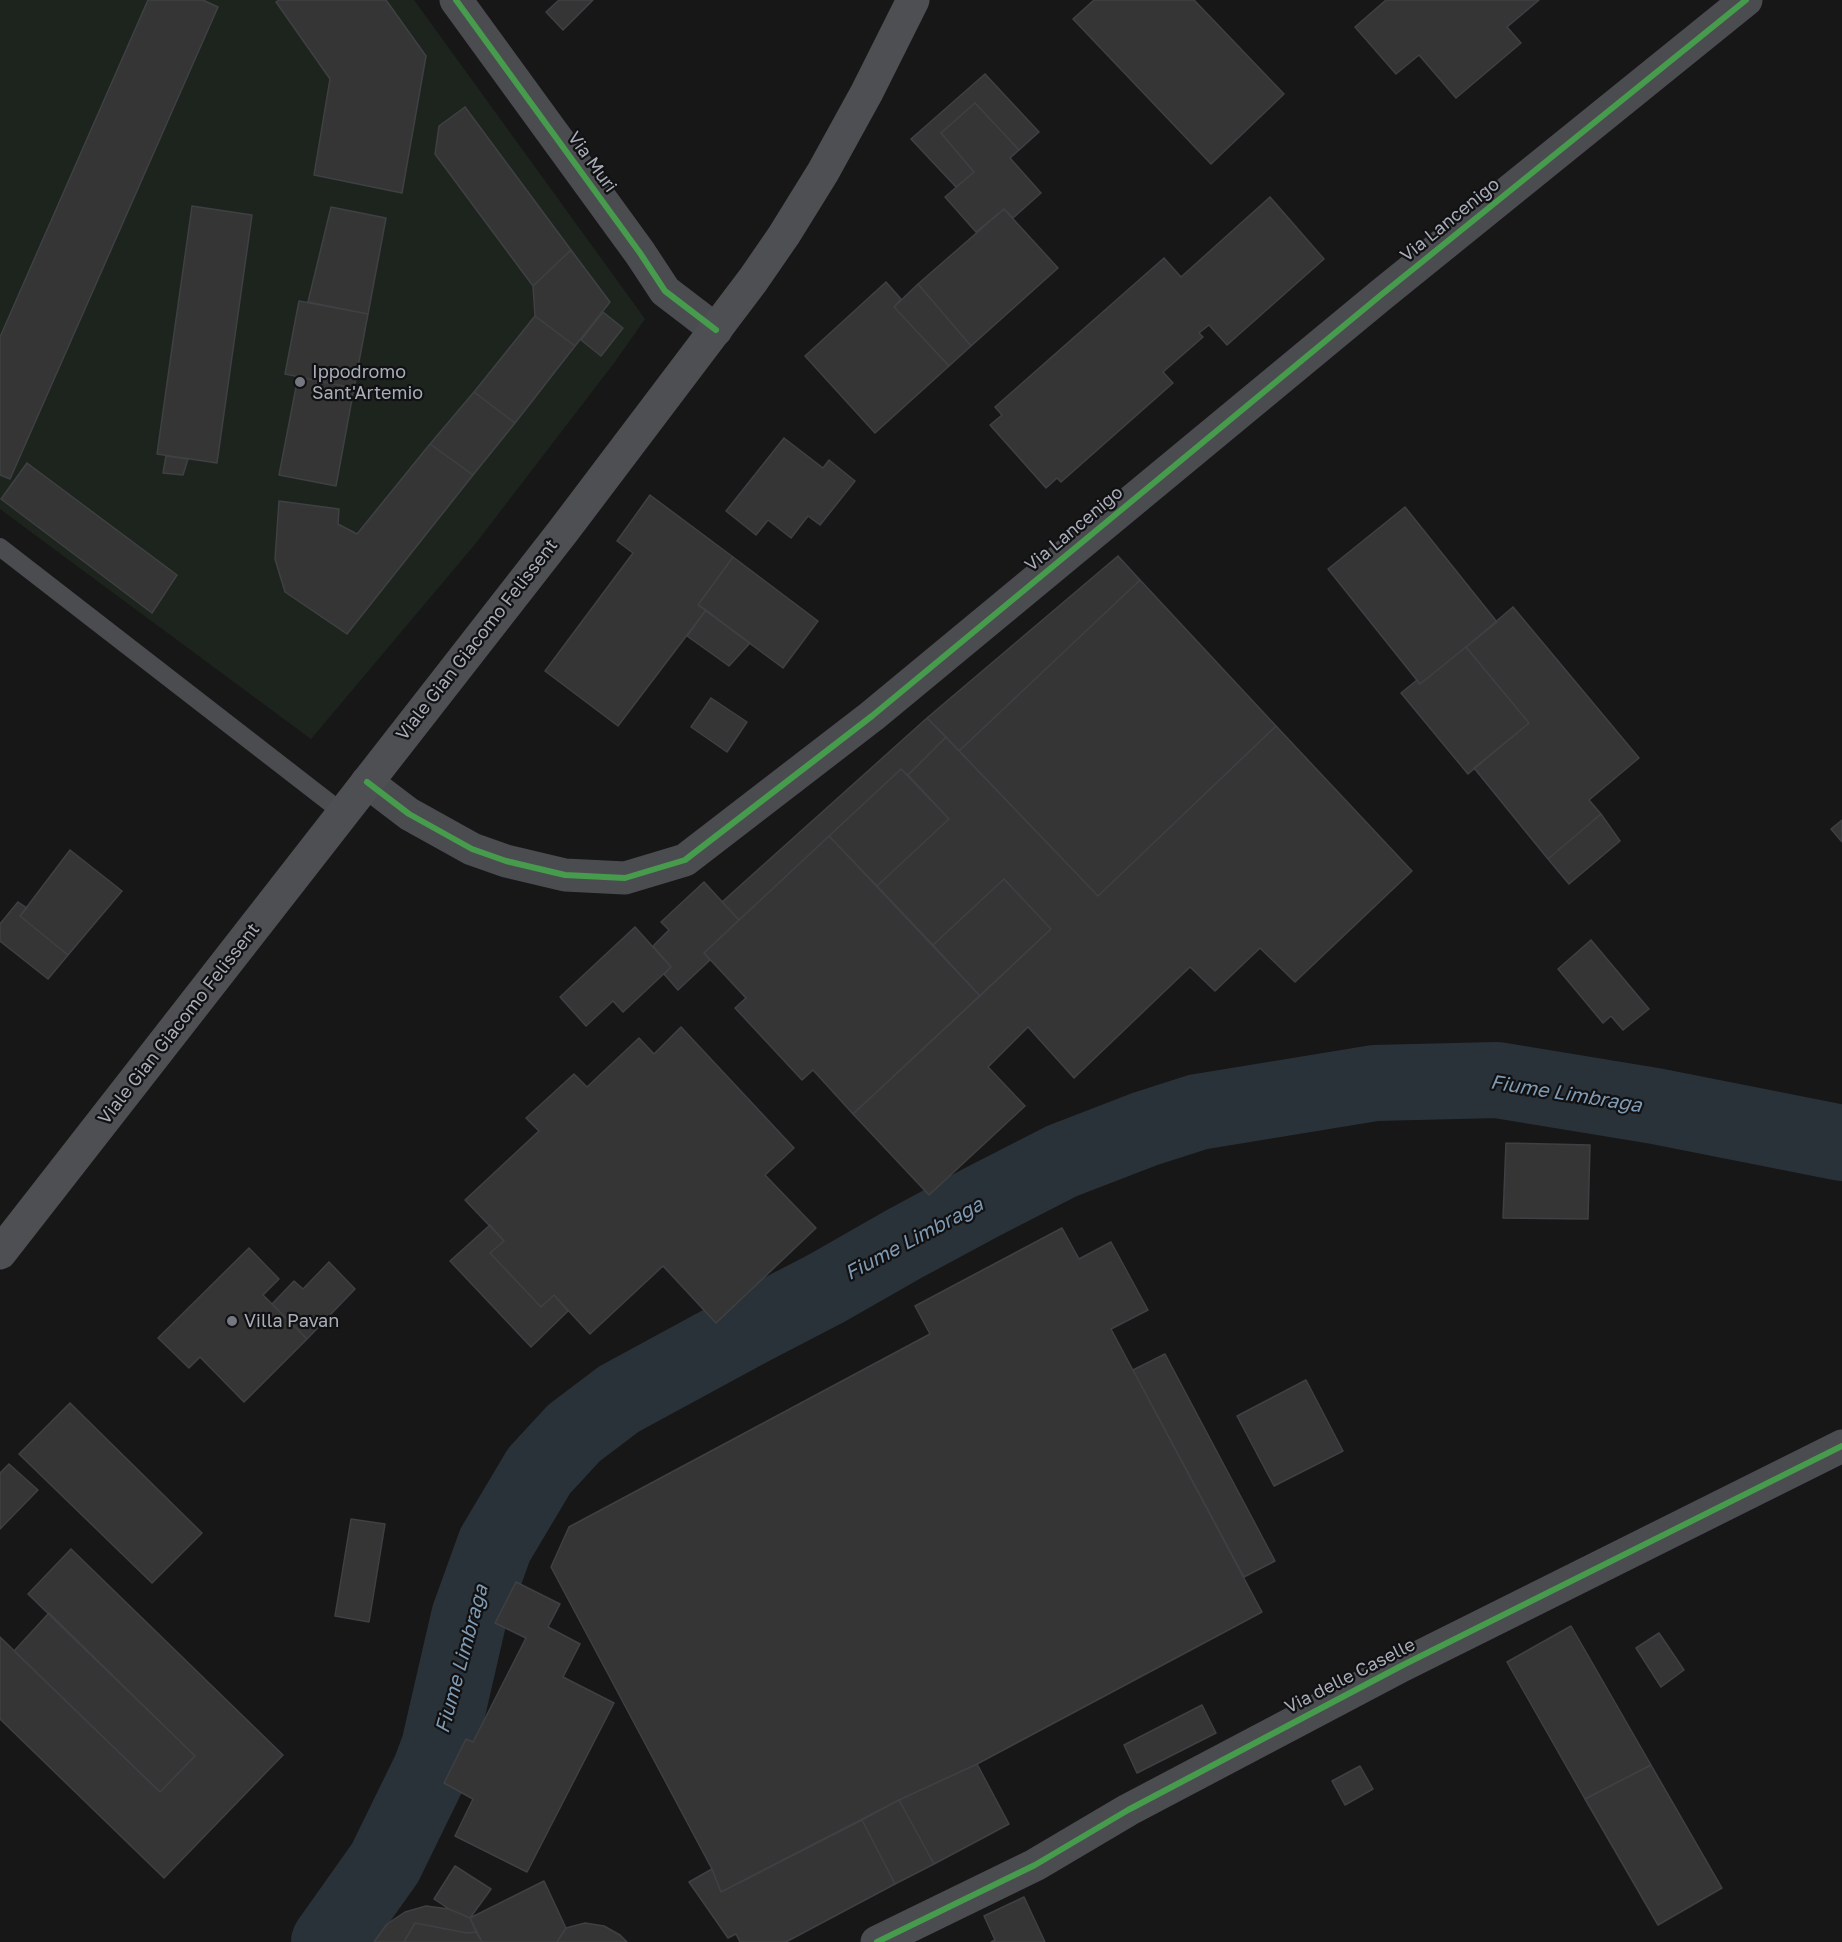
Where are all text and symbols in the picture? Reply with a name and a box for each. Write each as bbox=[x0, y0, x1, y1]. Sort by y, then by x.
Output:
street label: Via Muri bbox=[563, 127, 621, 197]
street label: Via Lancenigo bbox=[1396, 173, 1504, 267]
place label: Ippodromo Sant'Artemio bbox=[312, 361, 423, 404]
marker: Ippodromo Sant'Artemio bbox=[293, 375, 307, 389]
street label: Via Lancenigo bbox=[1021, 482, 1127, 576]
street label: Viale Gian Giacomo Felissent bbox=[392, 535, 562, 745]
street label: Viale Gian Giacomo Felissent bbox=[94, 919, 264, 1129]
water label: Fiume Limbraga bbox=[1489, 1070, 1643, 1118]
water label: Fiume Limbraga bbox=[841, 1193, 987, 1285]
place label: Villa Pavan bbox=[244, 1310, 339, 1332]
marker: Villa Pavan bbox=[225, 1314, 239, 1328]
water label: Fiume Limbraga bbox=[431, 1582, 493, 1736]
street label: Via delle Caselle bbox=[1281, 1634, 1419, 1718]

